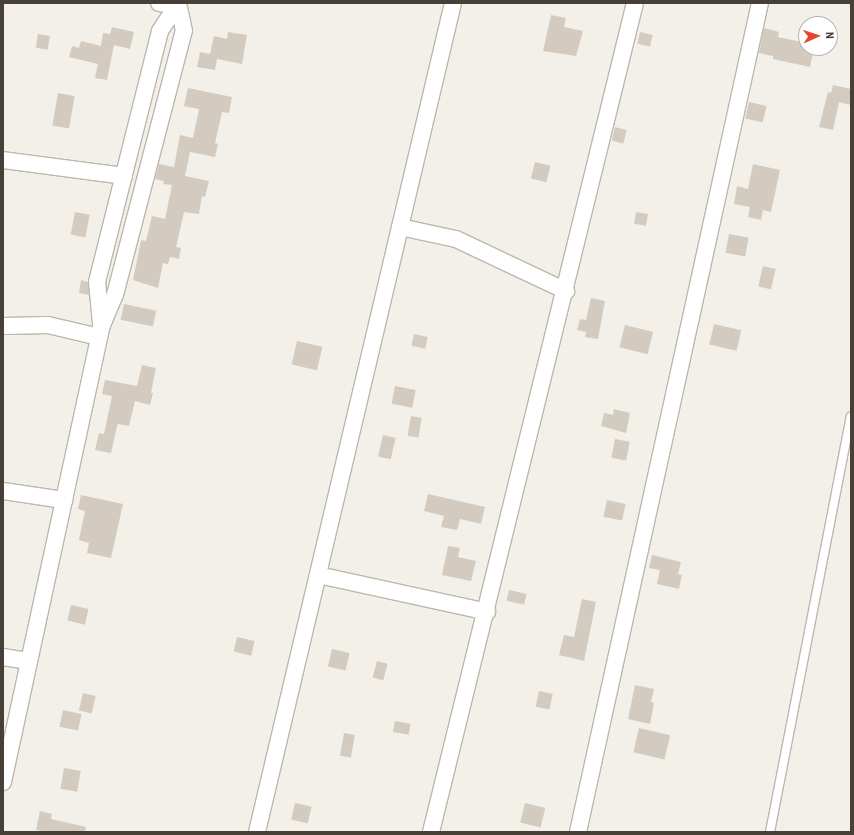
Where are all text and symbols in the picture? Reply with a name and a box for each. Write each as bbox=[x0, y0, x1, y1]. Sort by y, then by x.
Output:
north arrow bbox=[798, 16, 838, 56]
text: N bbox=[823, 32, 836, 39]

